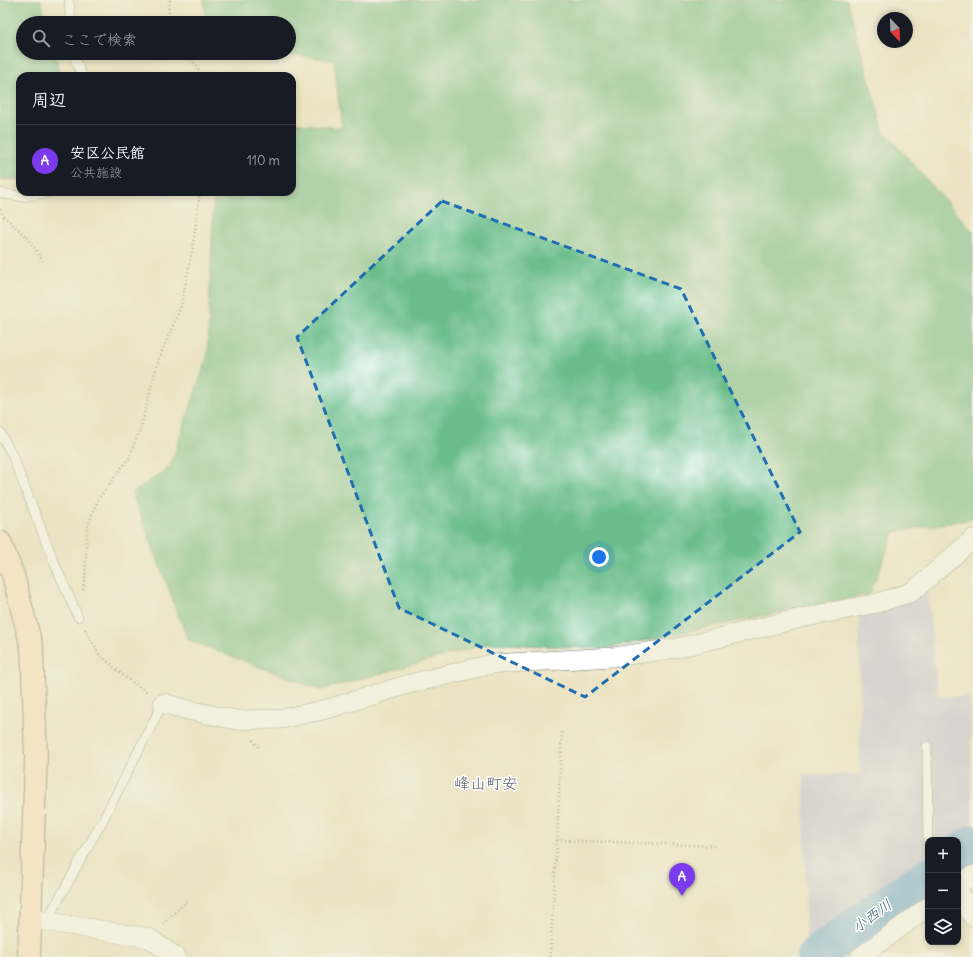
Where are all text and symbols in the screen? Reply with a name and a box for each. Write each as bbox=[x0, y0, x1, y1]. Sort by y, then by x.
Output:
north arrow bbox=[877, 12, 913, 48]
search box bbox=[16, 16, 296, 60]
icon: search bbox=[30, 27, 52, 49]
text: ここで検索 bbox=[62, 30, 137, 49]
text: 周辺 bbox=[32, 89, 66, 111]
text: 安区公民館 bbox=[70, 143, 145, 162]
text: A bbox=[41, 152, 49, 169]
text: 110 m bbox=[247, 152, 280, 169]
text: 公共施設 bbox=[70, 164, 122, 181]
your location bbox=[589, 547, 609, 567]
district label: 峰山町安 bbox=[454, 773, 518, 793]
map controls bbox=[925, 837, 961, 945]
button: + bbox=[925, 837, 961, 873]
pin: A bbox=[669, 863, 695, 896]
button: − bbox=[925, 873, 961, 909]
water label: 小西川 bbox=[848, 895, 895, 937]
button: layers bbox=[925, 909, 961, 945]

